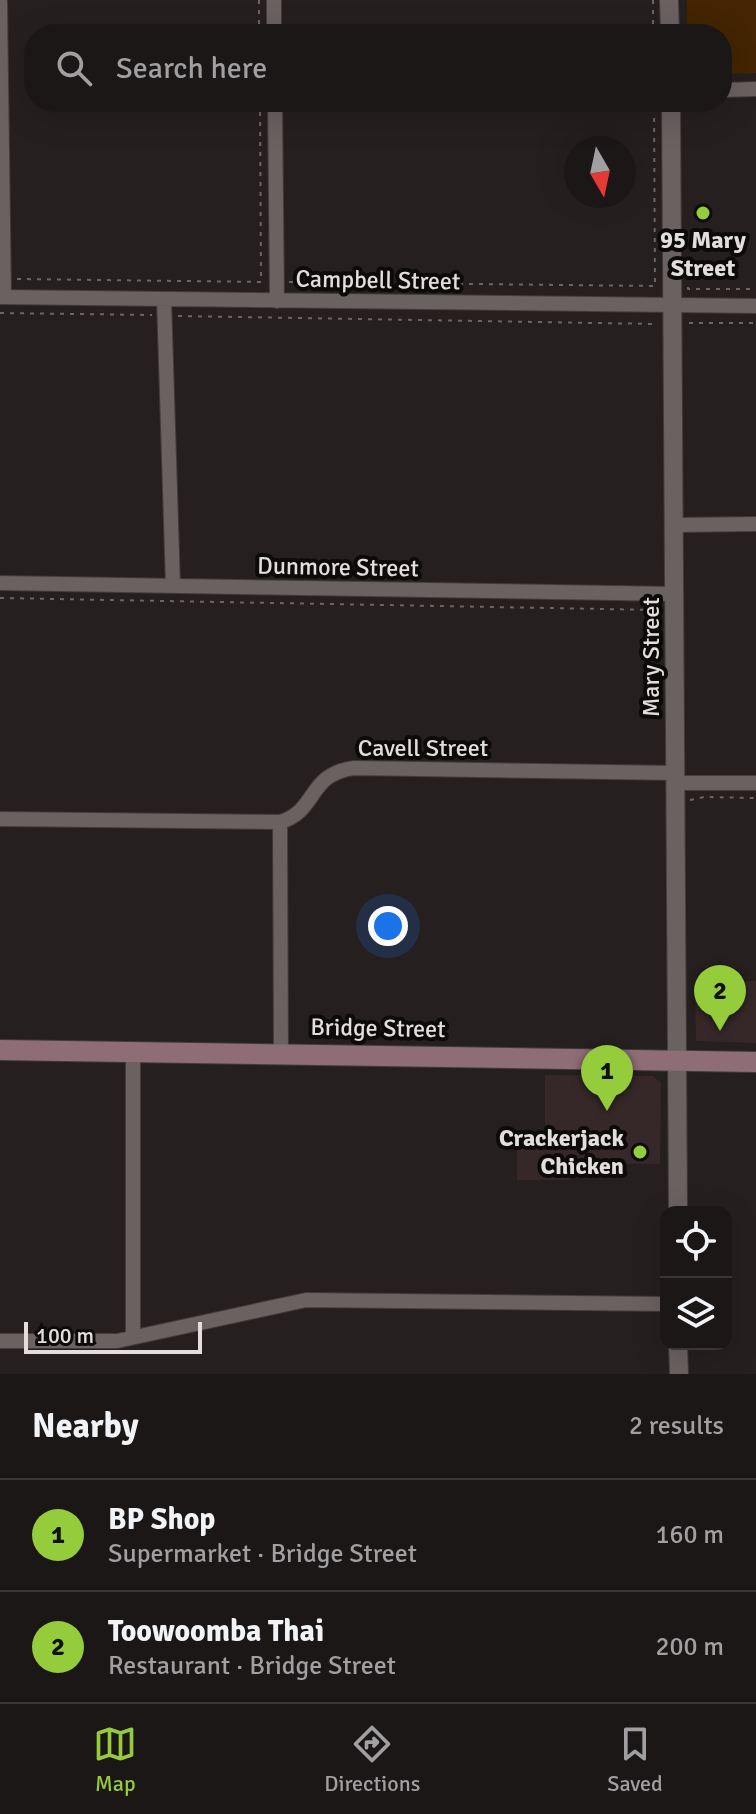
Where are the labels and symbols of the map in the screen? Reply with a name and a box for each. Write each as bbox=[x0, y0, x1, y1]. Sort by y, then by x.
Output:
north arrow bbox=[564, 136, 636, 208]
marker: 95 Mary Street bbox=[694, 204, 712, 222]
place label: 95 Mary Street bbox=[660, 225, 746, 283]
street label: Campbell Street bbox=[295, 264, 461, 296]
street label: Dunmore Street bbox=[257, 551, 419, 583]
street label: Mary Street bbox=[636, 597, 666, 717]
street label: Cavell Street bbox=[358, 733, 488, 763]
your location bbox=[368, 906, 408, 946]
pin: 2 bbox=[694, 965, 746, 1031]
street label: Bridge Street bbox=[310, 1012, 446, 1044]
pin: 1 bbox=[581, 1045, 633, 1111]
place label: Crackerjack Chicken bbox=[499, 1123, 624, 1181]
marker: Crackerjack Chicken bbox=[631, 1143, 649, 1161]
scale bar bbox=[24, 1318, 202, 1354]

